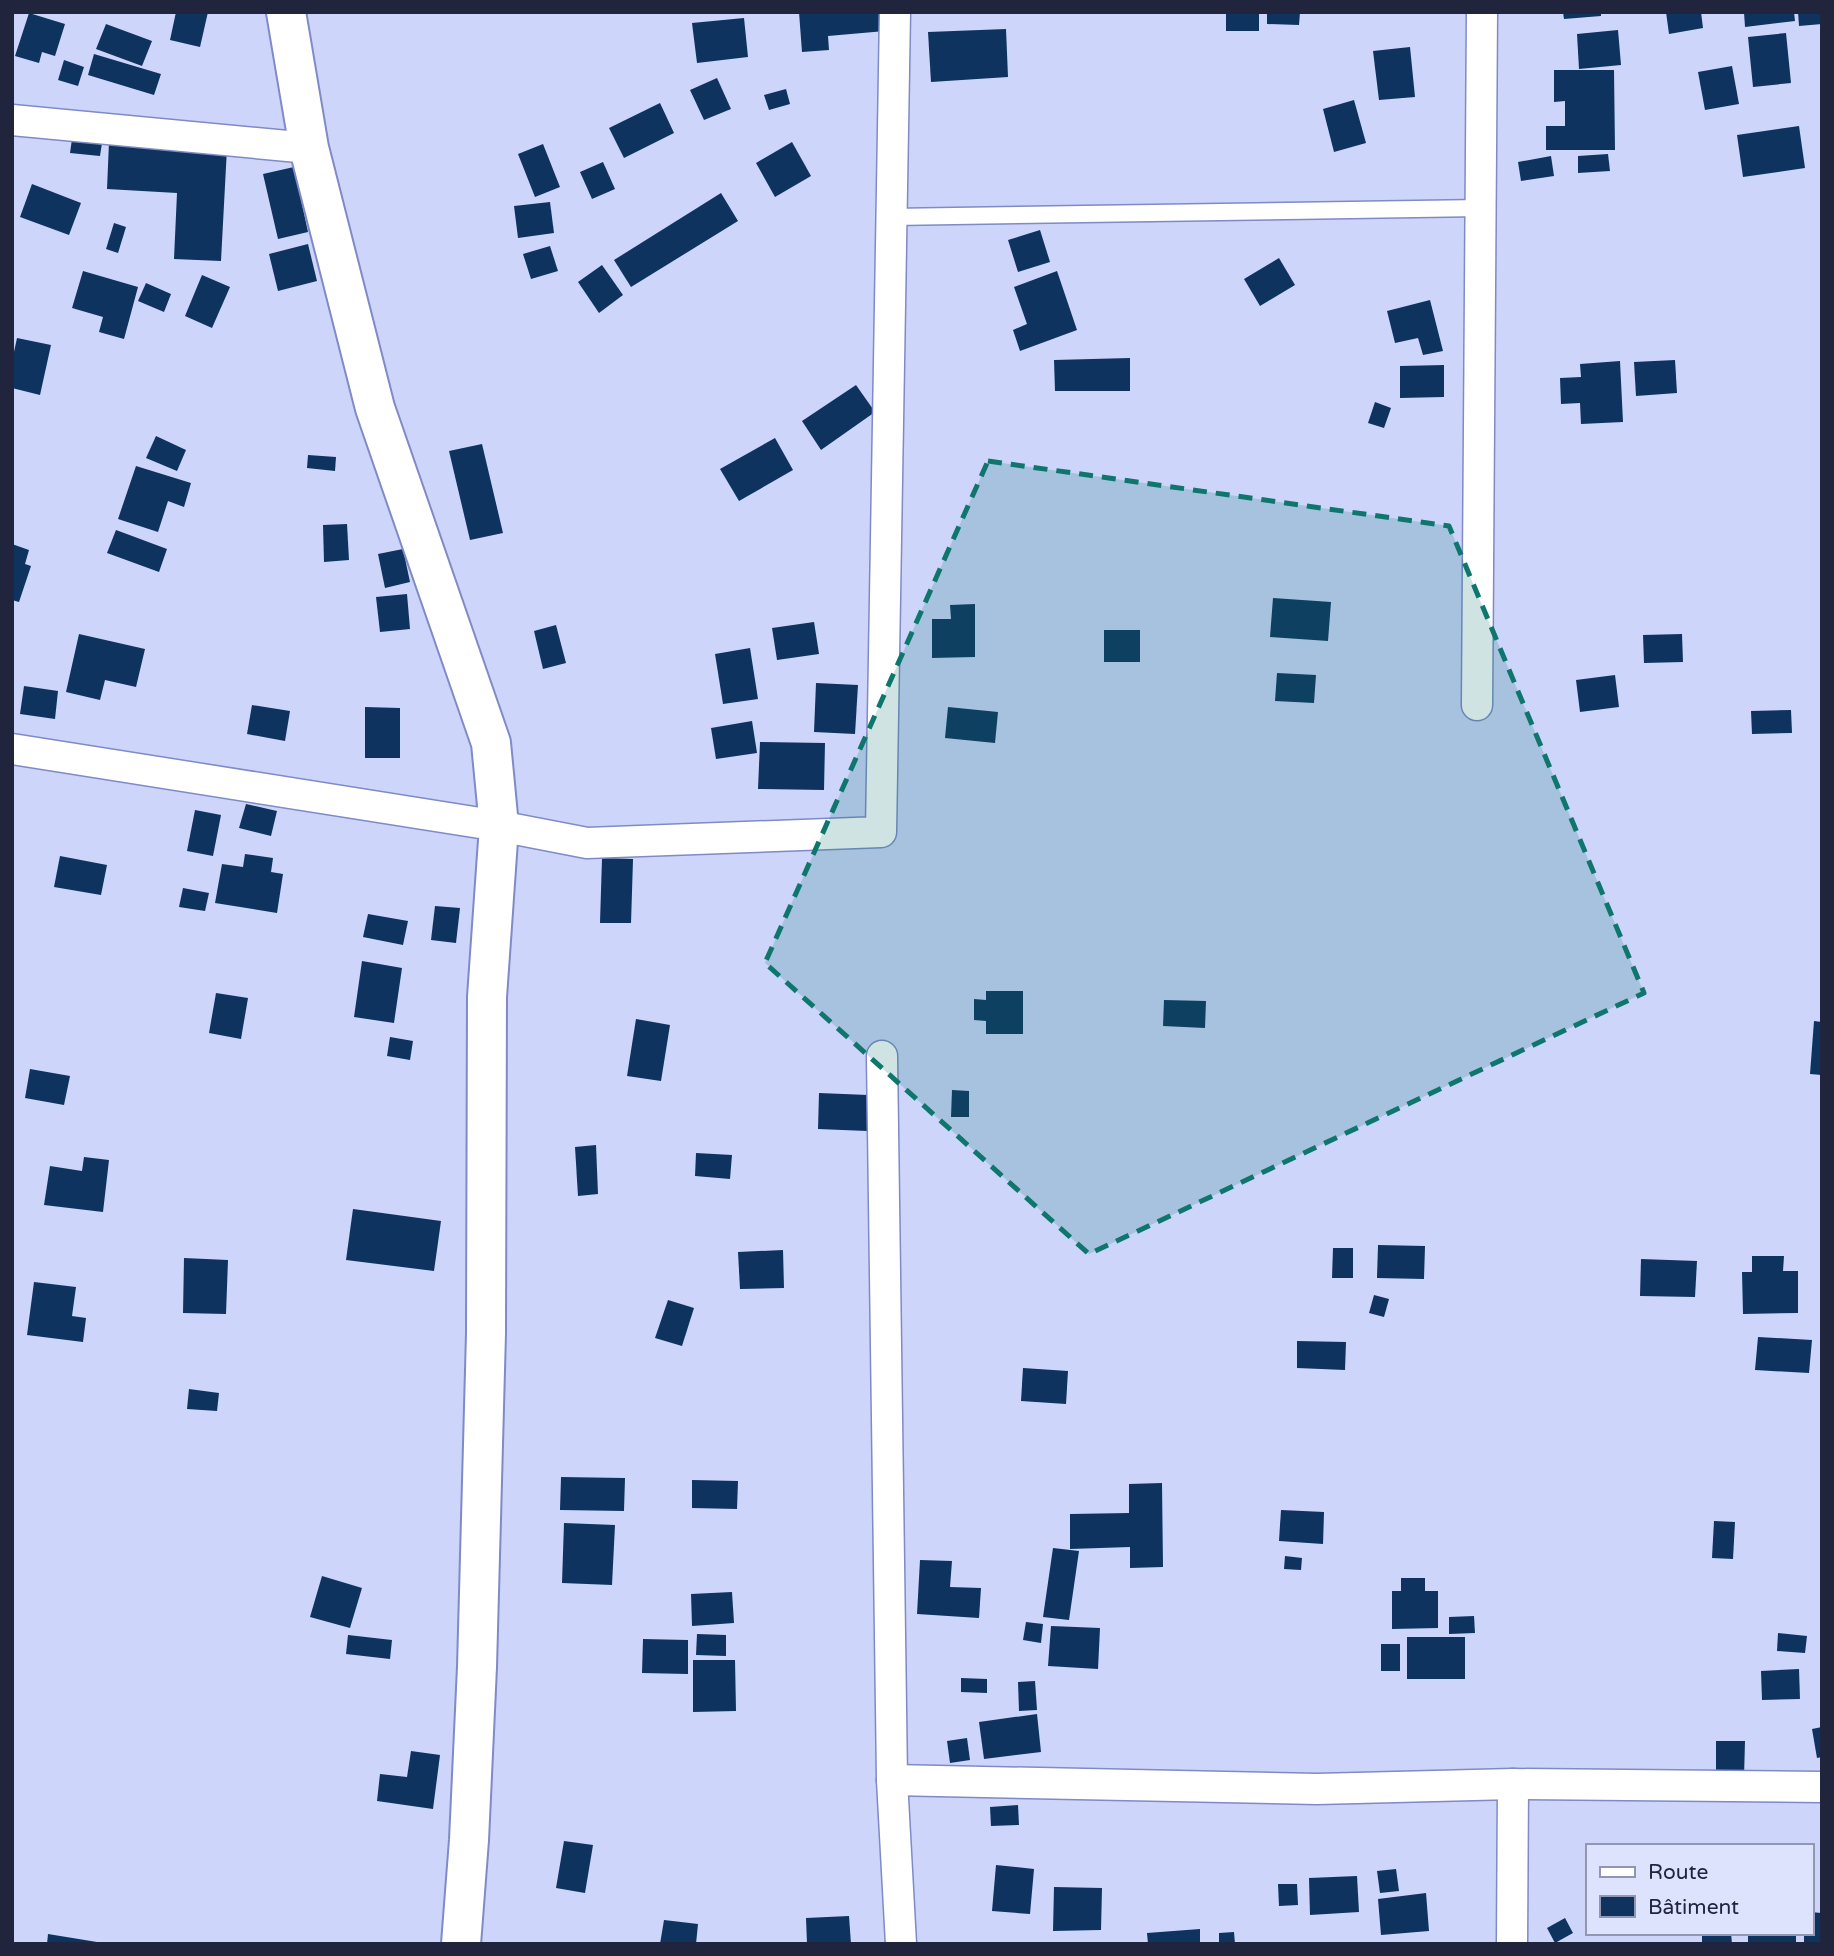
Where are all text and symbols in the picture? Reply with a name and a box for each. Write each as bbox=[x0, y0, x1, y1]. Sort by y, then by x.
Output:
legend bbox=[1586, 1844, 1813, 1935]
text: Route bbox=[1648, 1860, 1708, 1885]
text: Bâtiment bbox=[1648, 1895, 1739, 1920]

